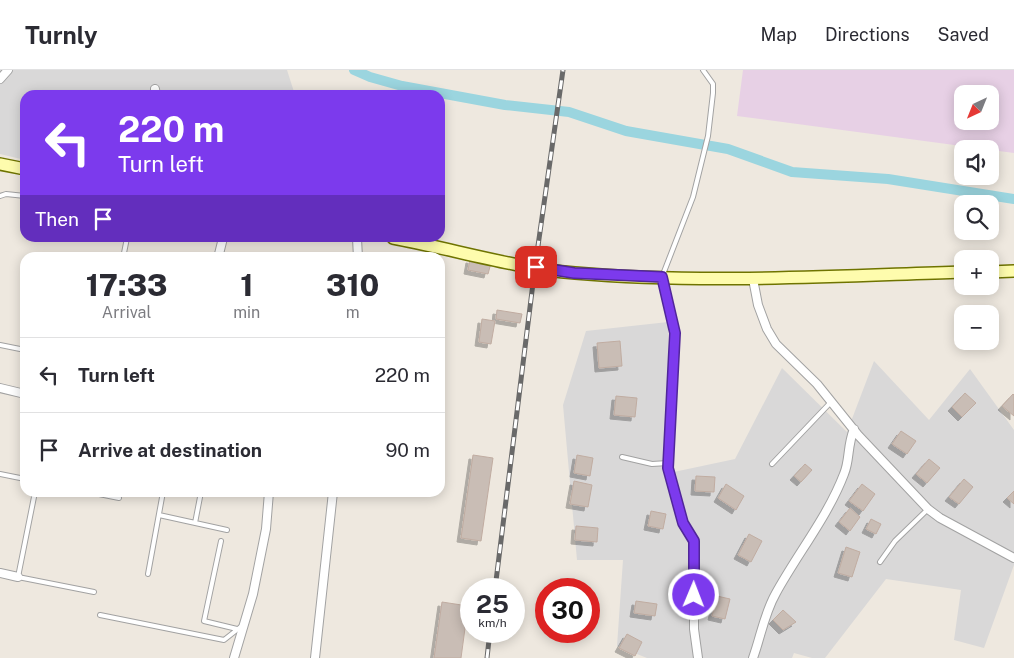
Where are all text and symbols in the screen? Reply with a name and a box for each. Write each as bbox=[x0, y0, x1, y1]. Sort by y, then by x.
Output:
text: Turnly bbox=[25, 21, 98, 49]
text: Map bbox=[760, 24, 797, 45]
text: Directions bbox=[825, 24, 910, 45]
text: Saved bbox=[938, 24, 989, 45]
north arrow bbox=[954, 85, 999, 130]
map controls bbox=[954, 85, 999, 350]
text: 220 m bbox=[118, 109, 224, 150]
icon: left bbox=[35, 110, 100, 175]
button: sound bbox=[954, 140, 999, 185]
text: Turn left bbox=[118, 151, 204, 177]
button: search bbox=[954, 195, 999, 240]
icon: arrive bbox=[89, 205, 117, 233]
text: Then bbox=[35, 208, 79, 230]
pin bbox=[515, 246, 557, 288]
button: + bbox=[954, 250, 999, 295]
icon: arrive bbox=[522, 253, 550, 281]
text: 17:33 bbox=[86, 267, 167, 303]
text: 1 bbox=[240, 267, 253, 303]
text: 310 bbox=[326, 267, 379, 303]
text: Arrival bbox=[102, 303, 151, 322]
text: min bbox=[233, 303, 260, 322]
text: m bbox=[346, 303, 360, 322]
button: − bbox=[954, 305, 999, 350]
icon: left bbox=[35, 361, 63, 389]
text: Turn left bbox=[78, 364, 155, 386]
text: 220 m bbox=[375, 364, 430, 386]
icon: arrive bbox=[35, 436, 63, 464]
text: Arrive at destination bbox=[78, 439, 262, 461]
text: 90 m bbox=[386, 439, 430, 461]
position arrow bbox=[667, 568, 719, 620]
speed limit sign: 30 bbox=[535, 578, 600, 643]
text: 25 bbox=[476, 589, 509, 619]
text: km/h bbox=[478, 616, 507, 630]

